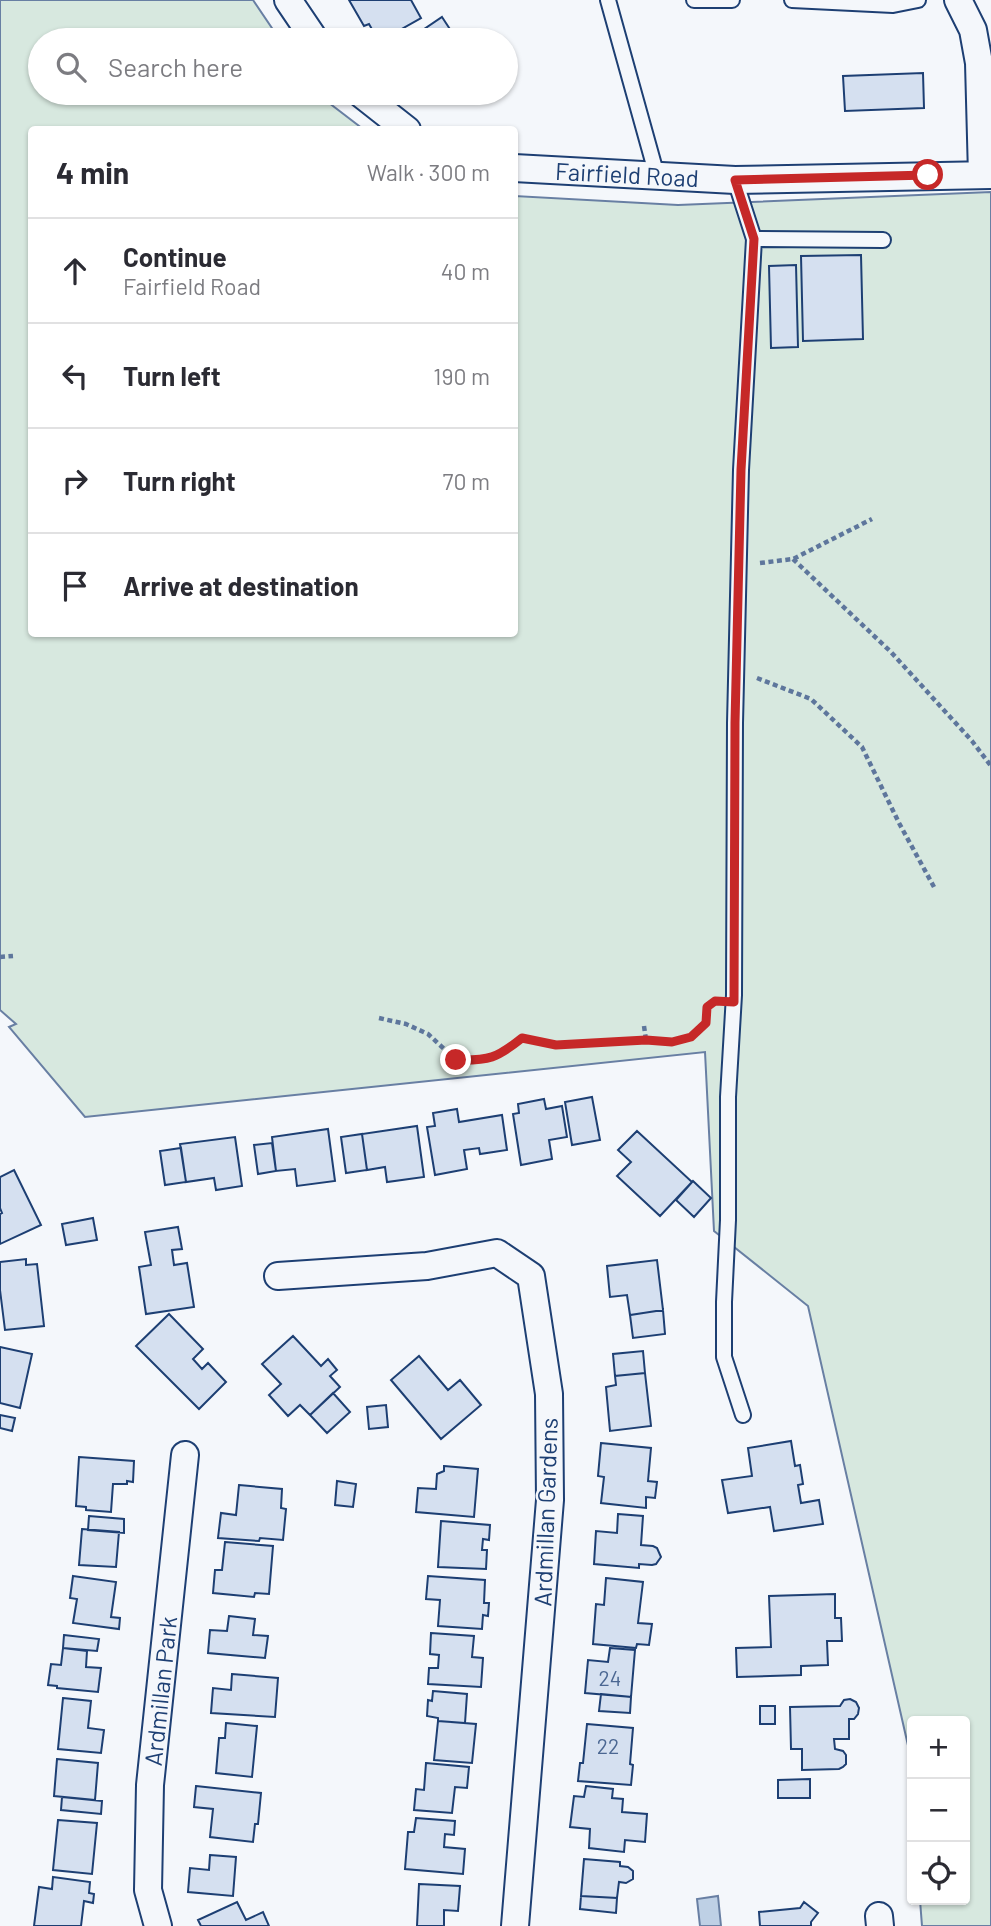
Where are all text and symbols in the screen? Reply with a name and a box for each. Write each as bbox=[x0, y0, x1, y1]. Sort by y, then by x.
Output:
search box bbox=[28, 28, 518, 105]
icon: search bbox=[52, 48, 90, 86]
text: Search here bbox=[108, 51, 243, 82]
text: 4 min bbox=[56, 154, 129, 190]
street label: Fairfield Road bbox=[554, 156, 700, 192]
text: Walk · 300 m bbox=[367, 158, 490, 186]
route start bbox=[912, 159, 943, 190]
text: Continue bbox=[123, 241, 227, 272]
icon: ahead bbox=[56, 252, 94, 290]
text: 40 m bbox=[441, 257, 490, 285]
text: Fairfield Road bbox=[123, 272, 261, 300]
icon: left bbox=[56, 357, 94, 395]
text: Turn left bbox=[123, 360, 221, 391]
text: 190 m bbox=[433, 362, 490, 390]
icon: right bbox=[56, 462, 94, 500]
text: Turn right bbox=[123, 465, 236, 496]
text: 70 m bbox=[443, 467, 490, 495]
icon: arrive bbox=[56, 567, 94, 605]
text: Arrive at destination bbox=[123, 570, 359, 601]
route end bbox=[440, 1044, 471, 1075]
street label: Ardmillan Gardens bbox=[527, 1417, 563, 1607]
street label: Ardmillan Park bbox=[138, 1615, 182, 1767]
house number: 24 bbox=[599, 1665, 621, 1690]
map controls bbox=[907, 1716, 970, 1905]
button: + bbox=[907, 1716, 970, 1779]
house number: 22 bbox=[597, 1733, 619, 1758]
button: − bbox=[907, 1779, 970, 1842]
button: locate bbox=[907, 1842, 970, 1905]

